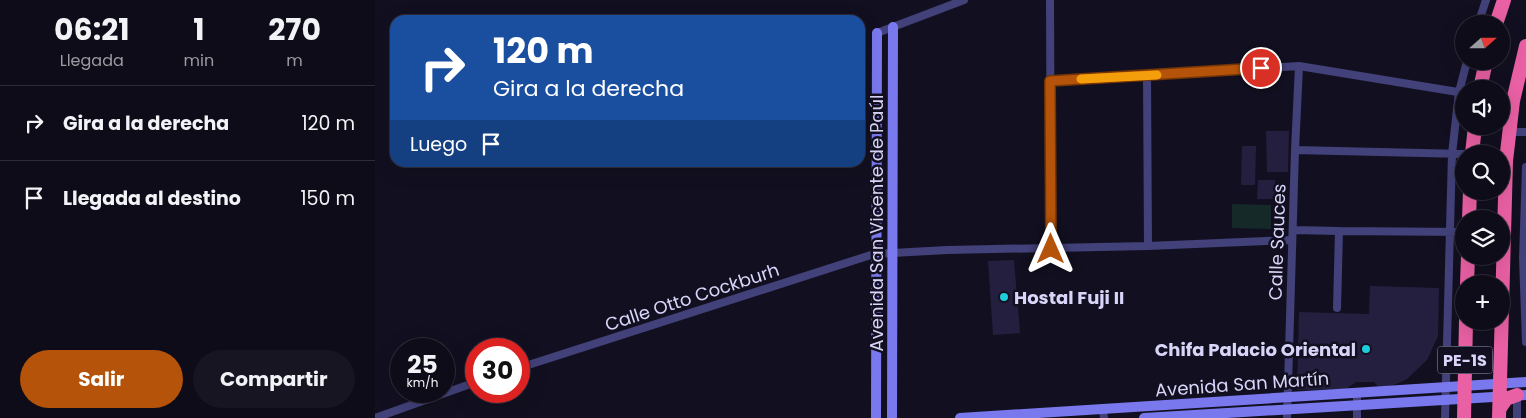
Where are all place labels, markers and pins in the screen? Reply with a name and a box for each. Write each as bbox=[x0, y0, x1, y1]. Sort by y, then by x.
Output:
pin bbox=[1240, 47, 1282, 89]
place label: Hostal Fuji II bbox=[1014, 285, 1124, 310]
marker: Hostal Fuji II bbox=[998, 291, 1010, 303]
place label: Chifa Palacio Oriental bbox=[1155, 337, 1356, 362]
marker: Chifa Palacio Oriental bbox=[1360, 343, 1372, 355]

